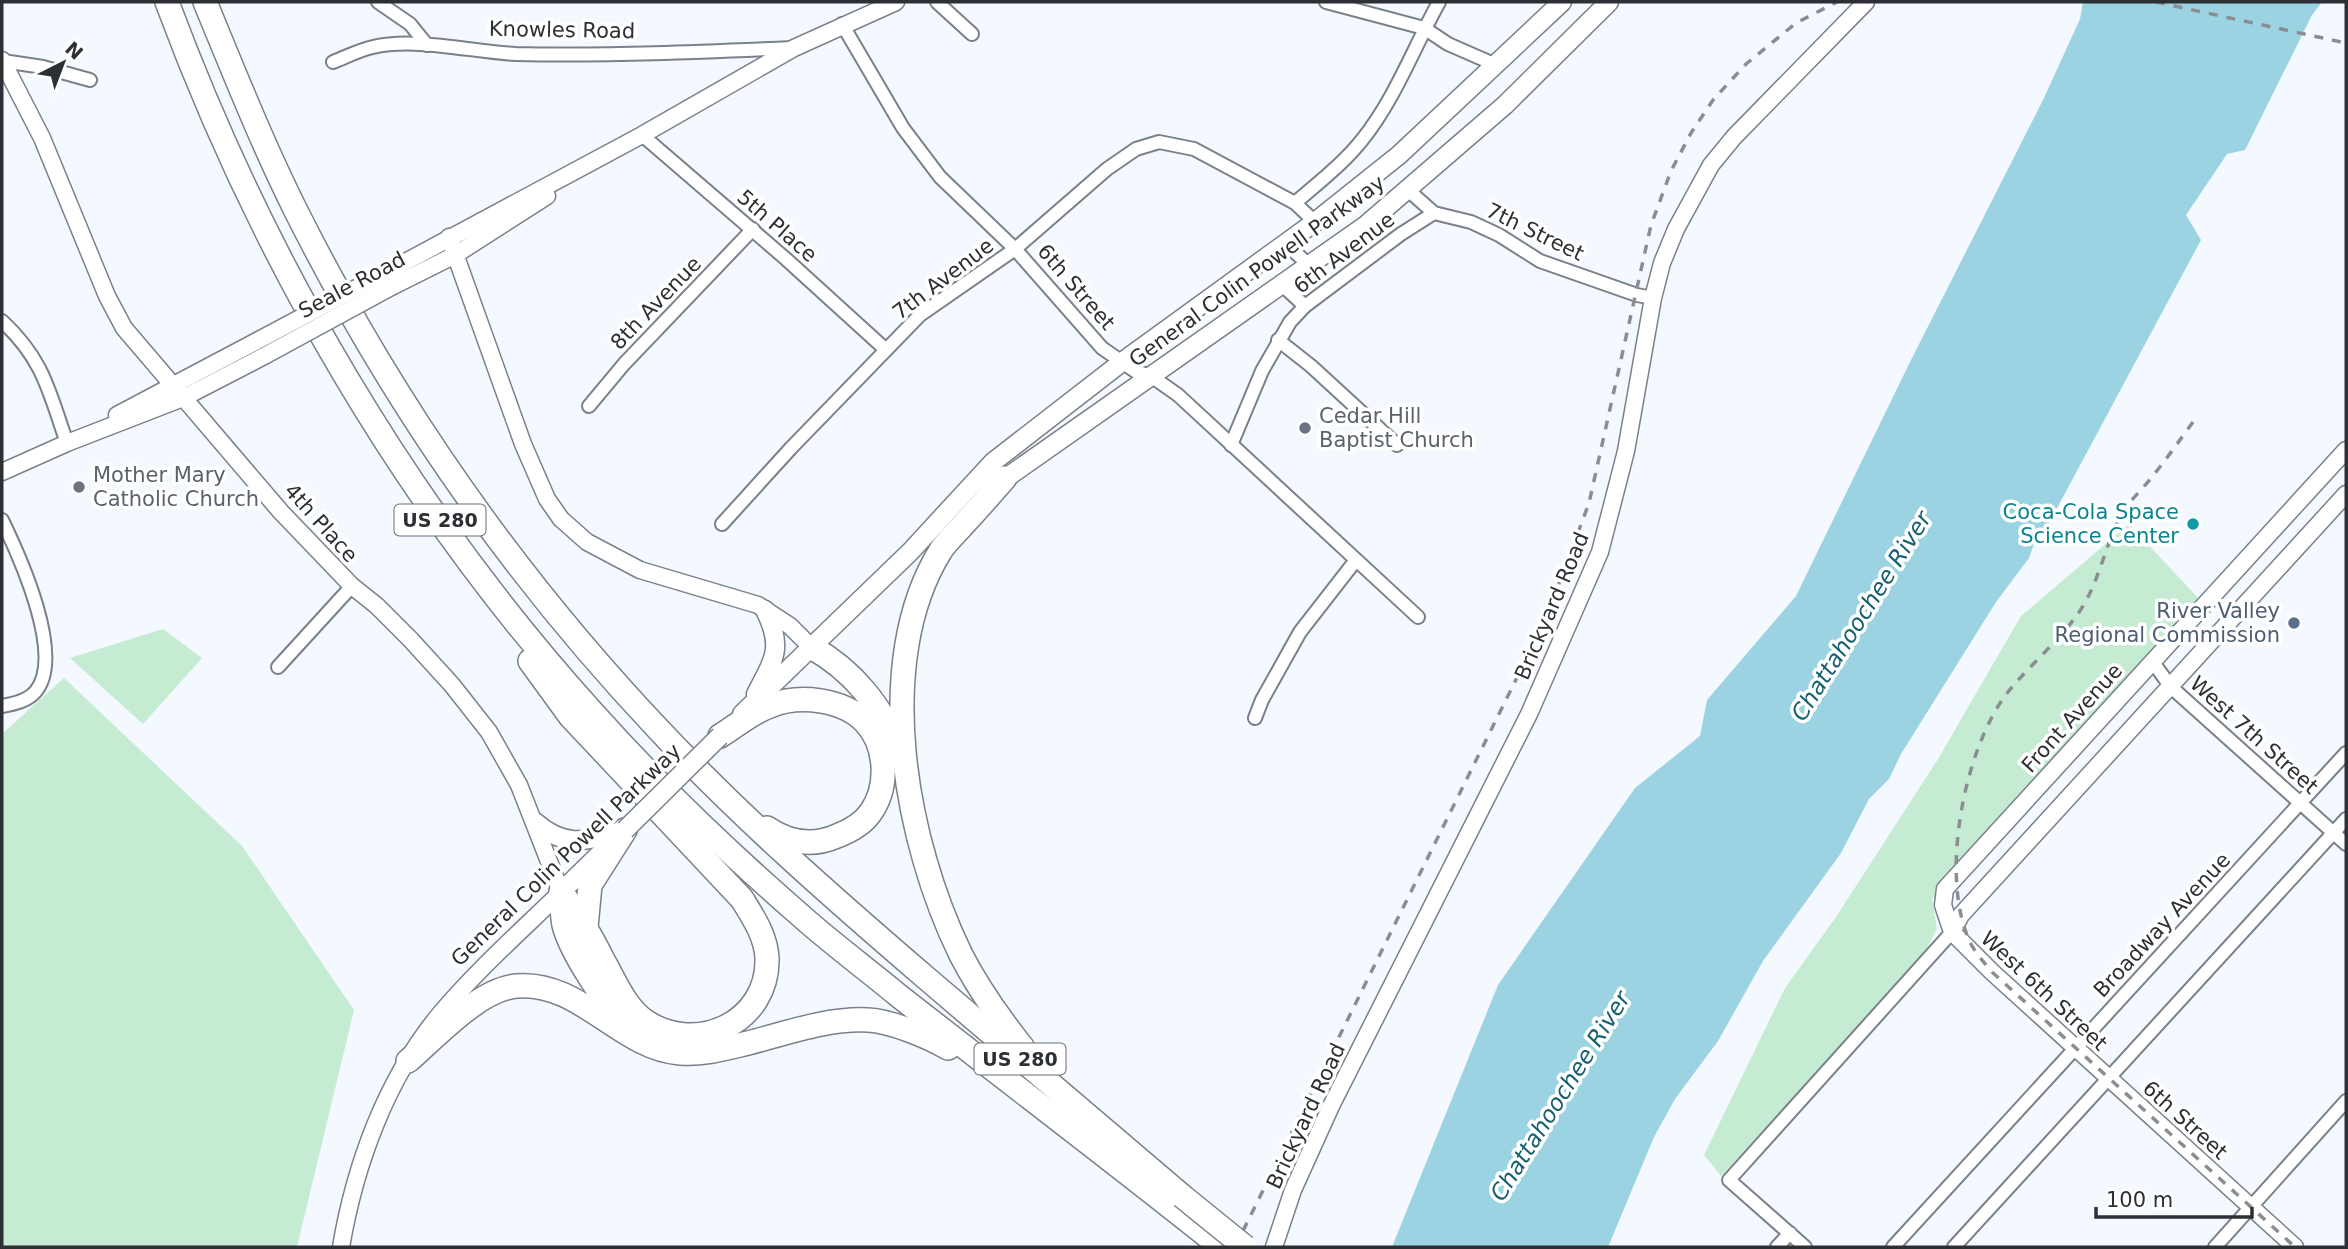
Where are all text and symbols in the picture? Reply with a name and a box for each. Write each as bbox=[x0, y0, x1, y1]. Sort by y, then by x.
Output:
street label: Knowles Road bbox=[489, 17, 635, 43]
north arrow bbox=[28, 28, 98, 98]
text: N bbox=[61, 37, 88, 64]
street label: General Colin Powell Parkway bbox=[1125, 170, 1389, 372]
street label: 5th Place bbox=[732, 185, 822, 267]
street label: 7th Street bbox=[1482, 198, 1588, 266]
street label: 6th Avenue bbox=[1289, 207, 1399, 299]
street label: 7th Avenue bbox=[888, 233, 998, 325]
street label: 6th Street bbox=[1032, 239, 1120, 335]
street label: Seale Road bbox=[295, 247, 409, 323]
street label: 8th Avenue bbox=[606, 252, 706, 354]
place label: Cedar Hill Baptist Church bbox=[1319, 404, 1474, 452]
marker: Cedar Hill Baptist Church bbox=[1297, 420, 1313, 436]
place label: Mother Mary Catholic Church bbox=[93, 463, 259, 511]
marker: Mother Mary Catholic Church bbox=[71, 479, 87, 495]
street label: 4th Place bbox=[279, 479, 363, 567]
place label: Coca-Cola Space Science Center bbox=[2003, 500, 2179, 548]
road number: US 280 bbox=[394, 505, 486, 536]
water label: Chattahoochee River bbox=[1786, 505, 1937, 726]
marker: Coca-Cola Space Science Center bbox=[2185, 516, 2201, 532]
street label: Brickyard Road bbox=[1510, 529, 1594, 683]
place label: River Valley Regional Commission bbox=[2055, 599, 2280, 647]
marker: River Valley Regional Commission bbox=[2286, 615, 2302, 631]
street label: Front Avenue bbox=[2017, 659, 2127, 777]
street label: West 7th Street bbox=[2185, 671, 2323, 799]
street label: General Colin Powell Parkway bbox=[446, 739, 686, 971]
street label: Broadway Avenue bbox=[2089, 848, 2235, 1002]
street label: West 6th Street bbox=[1976, 926, 2112, 1056]
water label: Chattahoochee River bbox=[1485, 985, 1636, 1206]
street label: Brickyard Road bbox=[1262, 1039, 1350, 1193]
road number: US 280 bbox=[974, 1044, 1066, 1074]
street label: 6th Street bbox=[2138, 1076, 2232, 1164]
scale bar bbox=[2096, 1176, 2252, 1220]
text: 100 m bbox=[2106, 1188, 2173, 1212]

